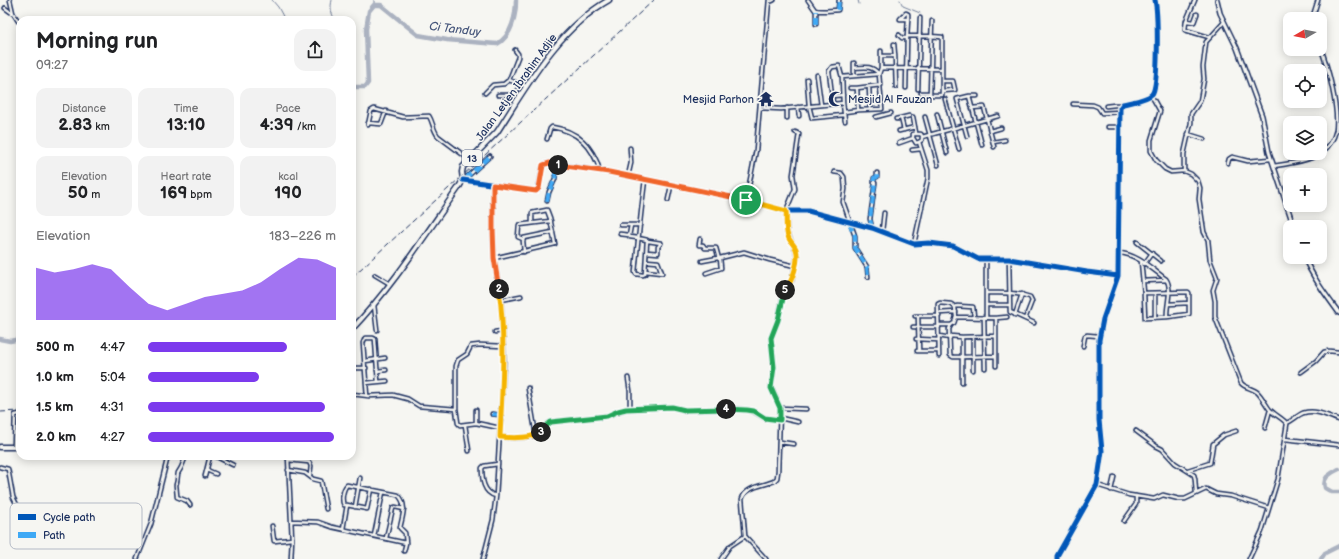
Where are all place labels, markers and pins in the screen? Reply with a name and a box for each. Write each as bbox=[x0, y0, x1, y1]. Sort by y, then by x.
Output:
temple icon: Mesjid Parhon bbox=[757, 90, 775, 108]
mosque icon: Mesjid Al Fauzan bbox=[827, 90, 845, 108]
place label: Mesjid Parhon bbox=[683, 93, 754, 106]
place label: Mesjid Al Fauzan bbox=[848, 93, 932, 106]
pin: 1 bbox=[548, 155, 568, 175]
pin bbox=[729, 183, 763, 217]
pin: 2 bbox=[489, 279, 509, 299]
pin: 5 bbox=[775, 280, 795, 300]
pin: 4 bbox=[716, 399, 736, 419]
pin: 3 bbox=[531, 422, 551, 442]

